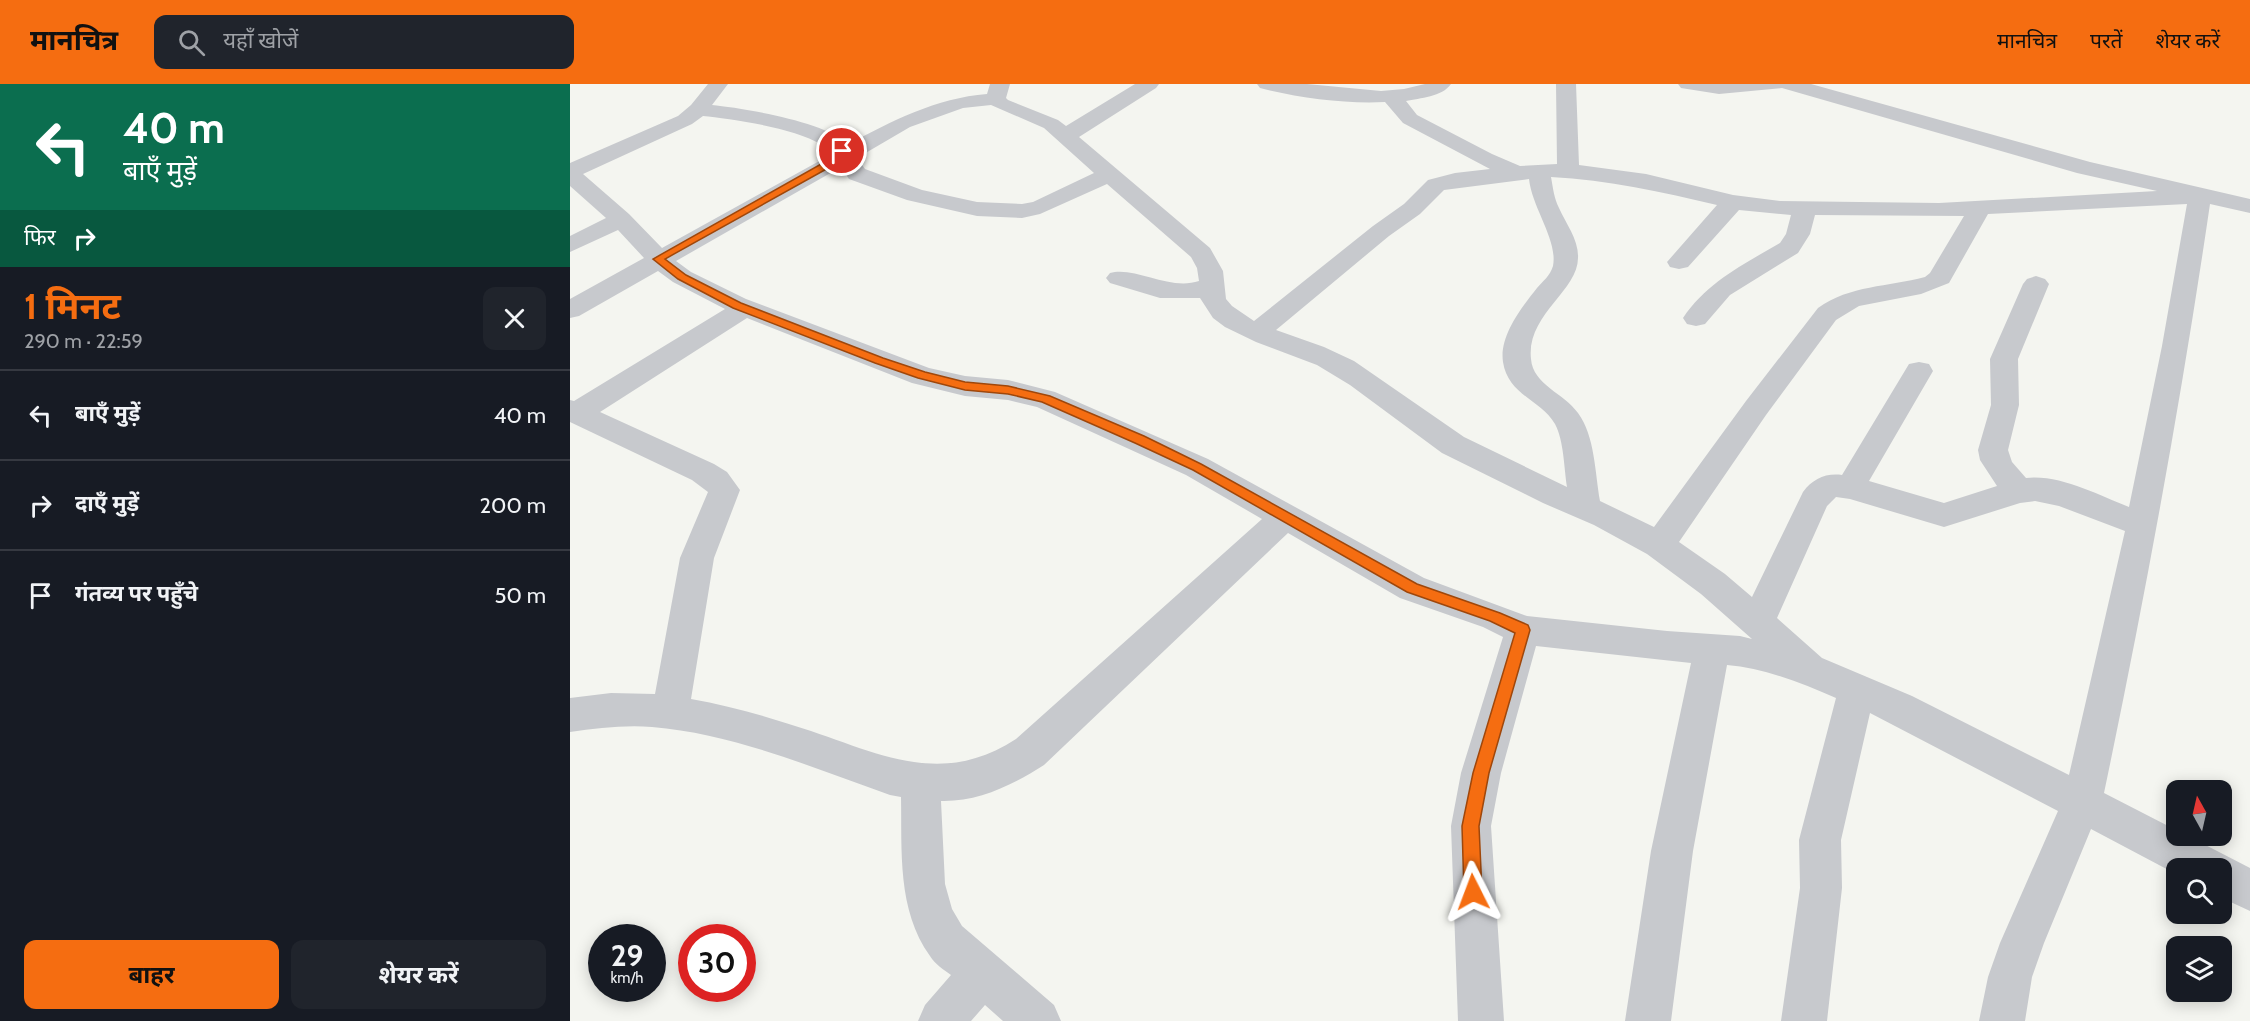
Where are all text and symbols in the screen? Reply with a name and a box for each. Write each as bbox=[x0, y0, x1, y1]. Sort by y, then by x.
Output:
search box bbox=[154, 15, 574, 69]
text: मानचित्र bbox=[30, 23, 118, 57]
icon: search bbox=[175, 26, 208, 59]
text: यहाँ खोजें bbox=[223, 27, 298, 54]
text: मानचित्र bbox=[1997, 28, 2057, 53]
text: परतें bbox=[2090, 28, 2123, 53]
text: शेयर करें bbox=[2156, 28, 2220, 53]
text: 40 m bbox=[123, 102, 225, 154]
icon: left bbox=[24, 108, 102, 186]
pin bbox=[816, 125, 867, 176]
icon: arrive bbox=[825, 134, 858, 167]
text: बाएँ मुड़ें bbox=[123, 154, 197, 187]
icon: right bbox=[68, 222, 101, 255]
text: फिर bbox=[24, 224, 56, 251]
text: 1 मिनट bbox=[24, 284, 121, 328]
button: close bbox=[483, 287, 546, 350]
text: 290 m · 22:59 bbox=[24, 329, 143, 353]
icon: left bbox=[24, 399, 57, 432]
text: बाएँ मुड़ें bbox=[75, 400, 140, 427]
text: 40 m bbox=[494, 402, 546, 429]
icon: right bbox=[24, 489, 57, 522]
text: दाएँ मुड़ें bbox=[75, 490, 139, 517]
text: 200 m bbox=[480, 492, 546, 519]
icon: arrive bbox=[24, 579, 57, 612]
text: गंतव्य पर पहुँचे bbox=[75, 580, 198, 607]
text: 50 m bbox=[494, 582, 546, 609]
north arrow bbox=[2166, 780, 2232, 846]
map controls bbox=[2166, 780, 2232, 1002]
button: search bbox=[2166, 858, 2232, 924]
position arrow bbox=[1441, 860, 1505, 924]
speed limit sign: 30 bbox=[678, 924, 756, 1002]
button: layers bbox=[2166, 936, 2232, 1002]
text: 29 bbox=[611, 937, 643, 974]
button: बाहर bbox=[24, 940, 279, 1009]
button: शेयर करें bbox=[291, 940, 546, 1009]
text: km/h bbox=[611, 969, 643, 987]

